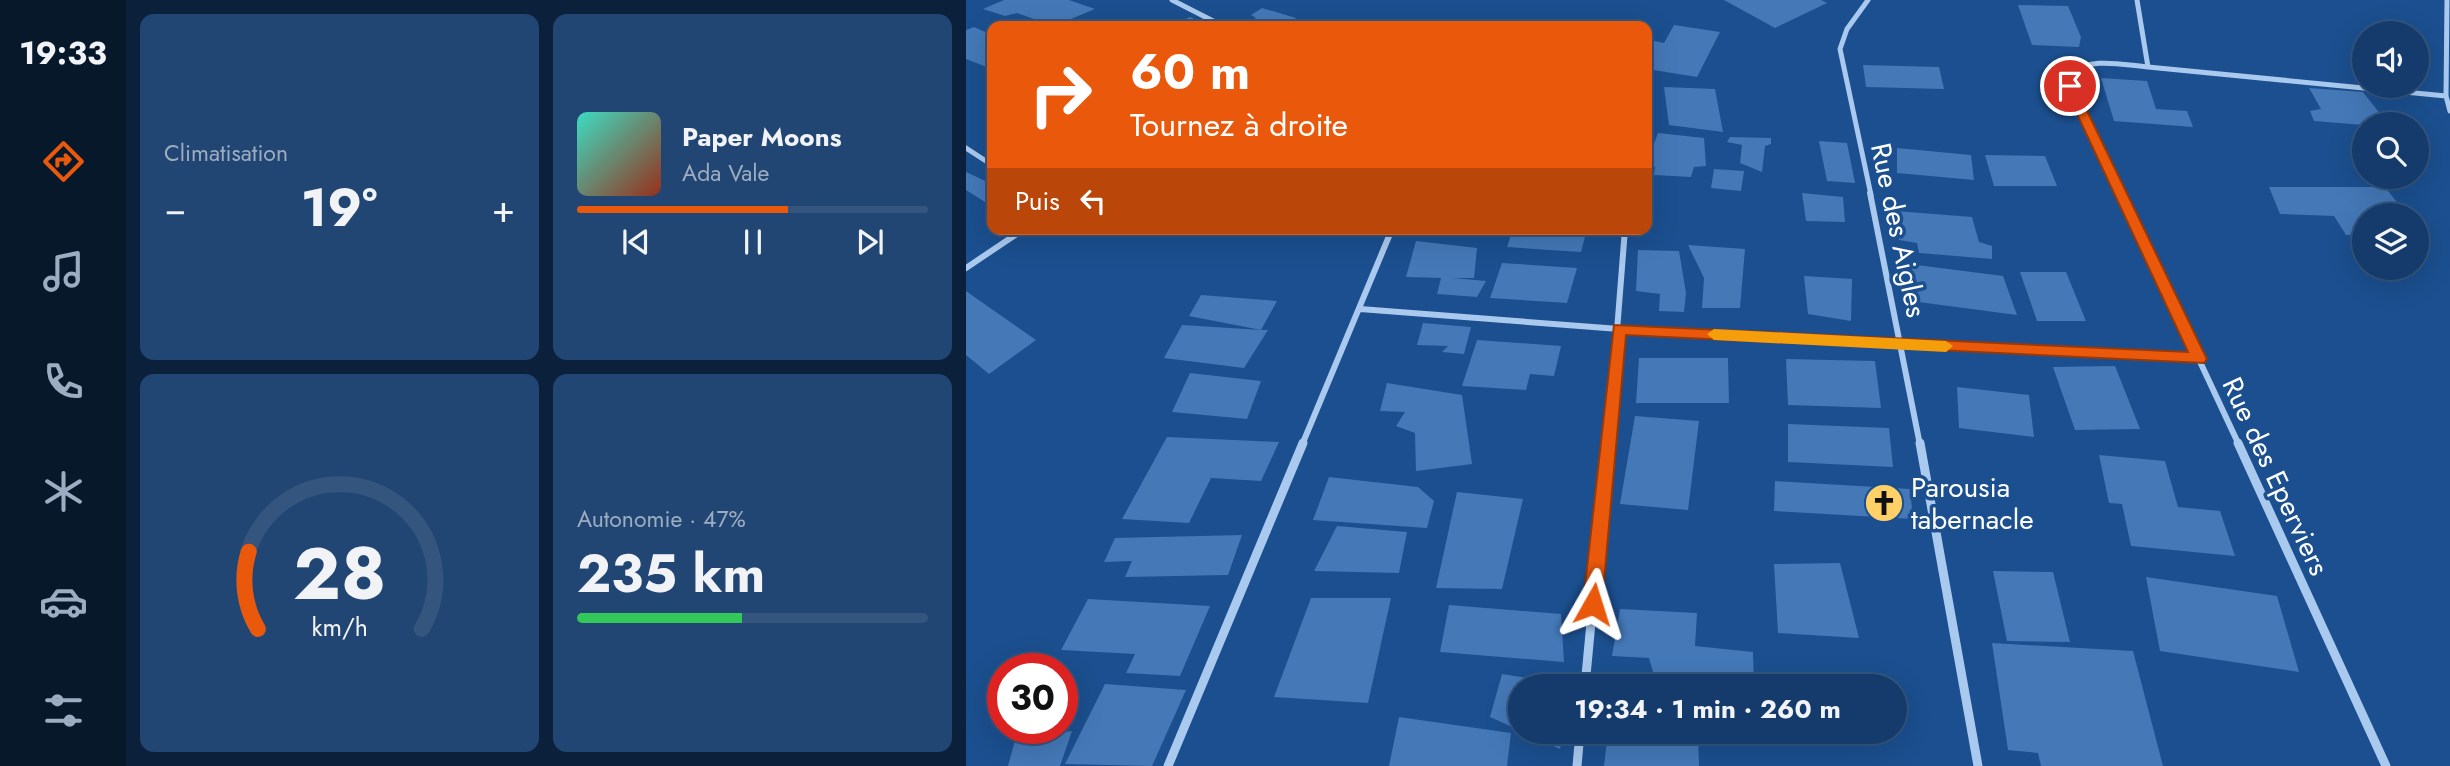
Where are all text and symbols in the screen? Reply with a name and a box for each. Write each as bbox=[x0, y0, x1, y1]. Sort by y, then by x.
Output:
map controls bbox=[2352, 21, 2429, 280]
button: sound bbox=[2352, 21, 2429, 98]
text: 19:33 bbox=[19, 30, 107, 76]
text: 60 m bbox=[1130, 37, 1250, 107]
icon: right bbox=[1015, 49, 1106, 140]
pin bbox=[2040, 56, 2100, 116]
icon: arrive bbox=[2051, 67, 2089, 105]
text: Tournez à droite bbox=[1130, 102, 1348, 148]
button: search bbox=[2352, 112, 2429, 189]
text: Paper Moons bbox=[682, 118, 842, 156]
text: Climatisation bbox=[164, 136, 288, 170]
icon: directions bbox=[39, 137, 88, 186]
street label: Rue des Aigles bbox=[1860, 139, 1937, 321]
text: Ada Vale bbox=[682, 156, 769, 190]
text: 19° bbox=[301, 170, 377, 246]
text: − bbox=[164, 181, 186, 236]
text: + bbox=[492, 181, 515, 236]
text: Puis bbox=[1015, 182, 1060, 220]
icon: left bbox=[1074, 182, 1112, 220]
button: layers bbox=[2352, 203, 2429, 280]
icon: previous bbox=[617, 223, 655, 261]
icon: pause bbox=[734, 223, 772, 261]
icon: next bbox=[851, 223, 889, 261]
icon: music bbox=[39, 247, 88, 296]
icon: phone bbox=[39, 357, 88, 406]
street label: Rue des Eperviers bbox=[2212, 370, 2339, 582]
icon: climate bbox=[39, 467, 88, 516]
place label: Parousia tabernacle bbox=[1911, 467, 2034, 540]
church icon: Parousia tabernacle bbox=[1863, 482, 1905, 524]
text: Autonomie · 47% bbox=[577, 502, 746, 536]
text: 28 bbox=[293, 521, 386, 626]
text: 235 km bbox=[577, 536, 765, 612]
position arrow bbox=[1556, 567, 1630, 641]
icon: car bbox=[39, 577, 88, 626]
text: km/h bbox=[311, 609, 368, 645]
speed limit sign: 30 bbox=[987, 653, 1078, 744]
icon: filters bbox=[39, 686, 88, 735]
text: 19:34 · 1 min · 260 m bbox=[1574, 690, 1841, 728]

